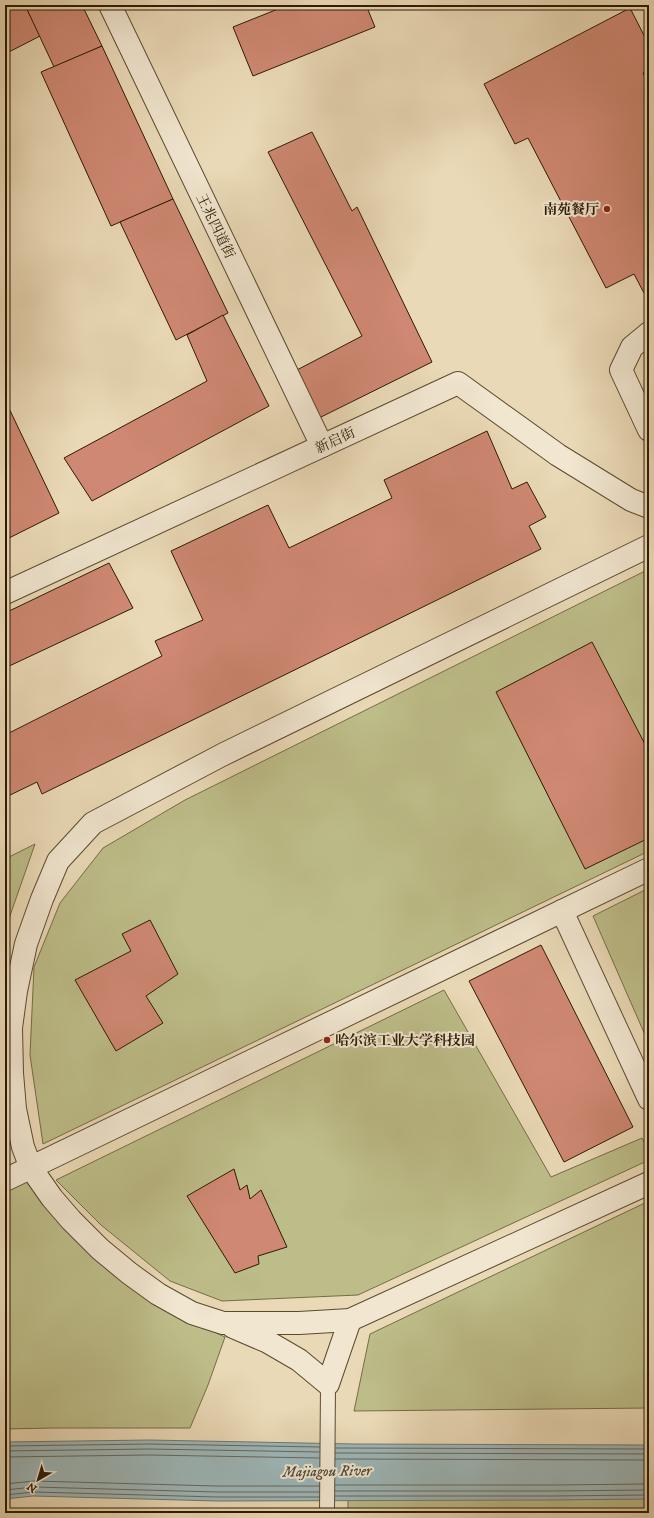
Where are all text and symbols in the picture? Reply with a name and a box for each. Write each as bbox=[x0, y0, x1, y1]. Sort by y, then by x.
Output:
street label: 王兆四道街 bbox=[192, 191, 239, 262]
place label: 南苑餐厅 bbox=[543, 201, 599, 219]
marker: 南苑餐厅 bbox=[602, 204, 612, 214]
street label: 新启街 bbox=[313, 424, 358, 458]
place label: 哈尔滨工业大学科技园 bbox=[335, 1032, 475, 1050]
marker: 哈尔滨工业大学科技园 bbox=[322, 1035, 332, 1045]
north arrow bbox=[18, 1460, 58, 1500]
water label: Majiagou River bbox=[282, 1461, 373, 1482]
text: N bbox=[25, 1479, 40, 1495]

